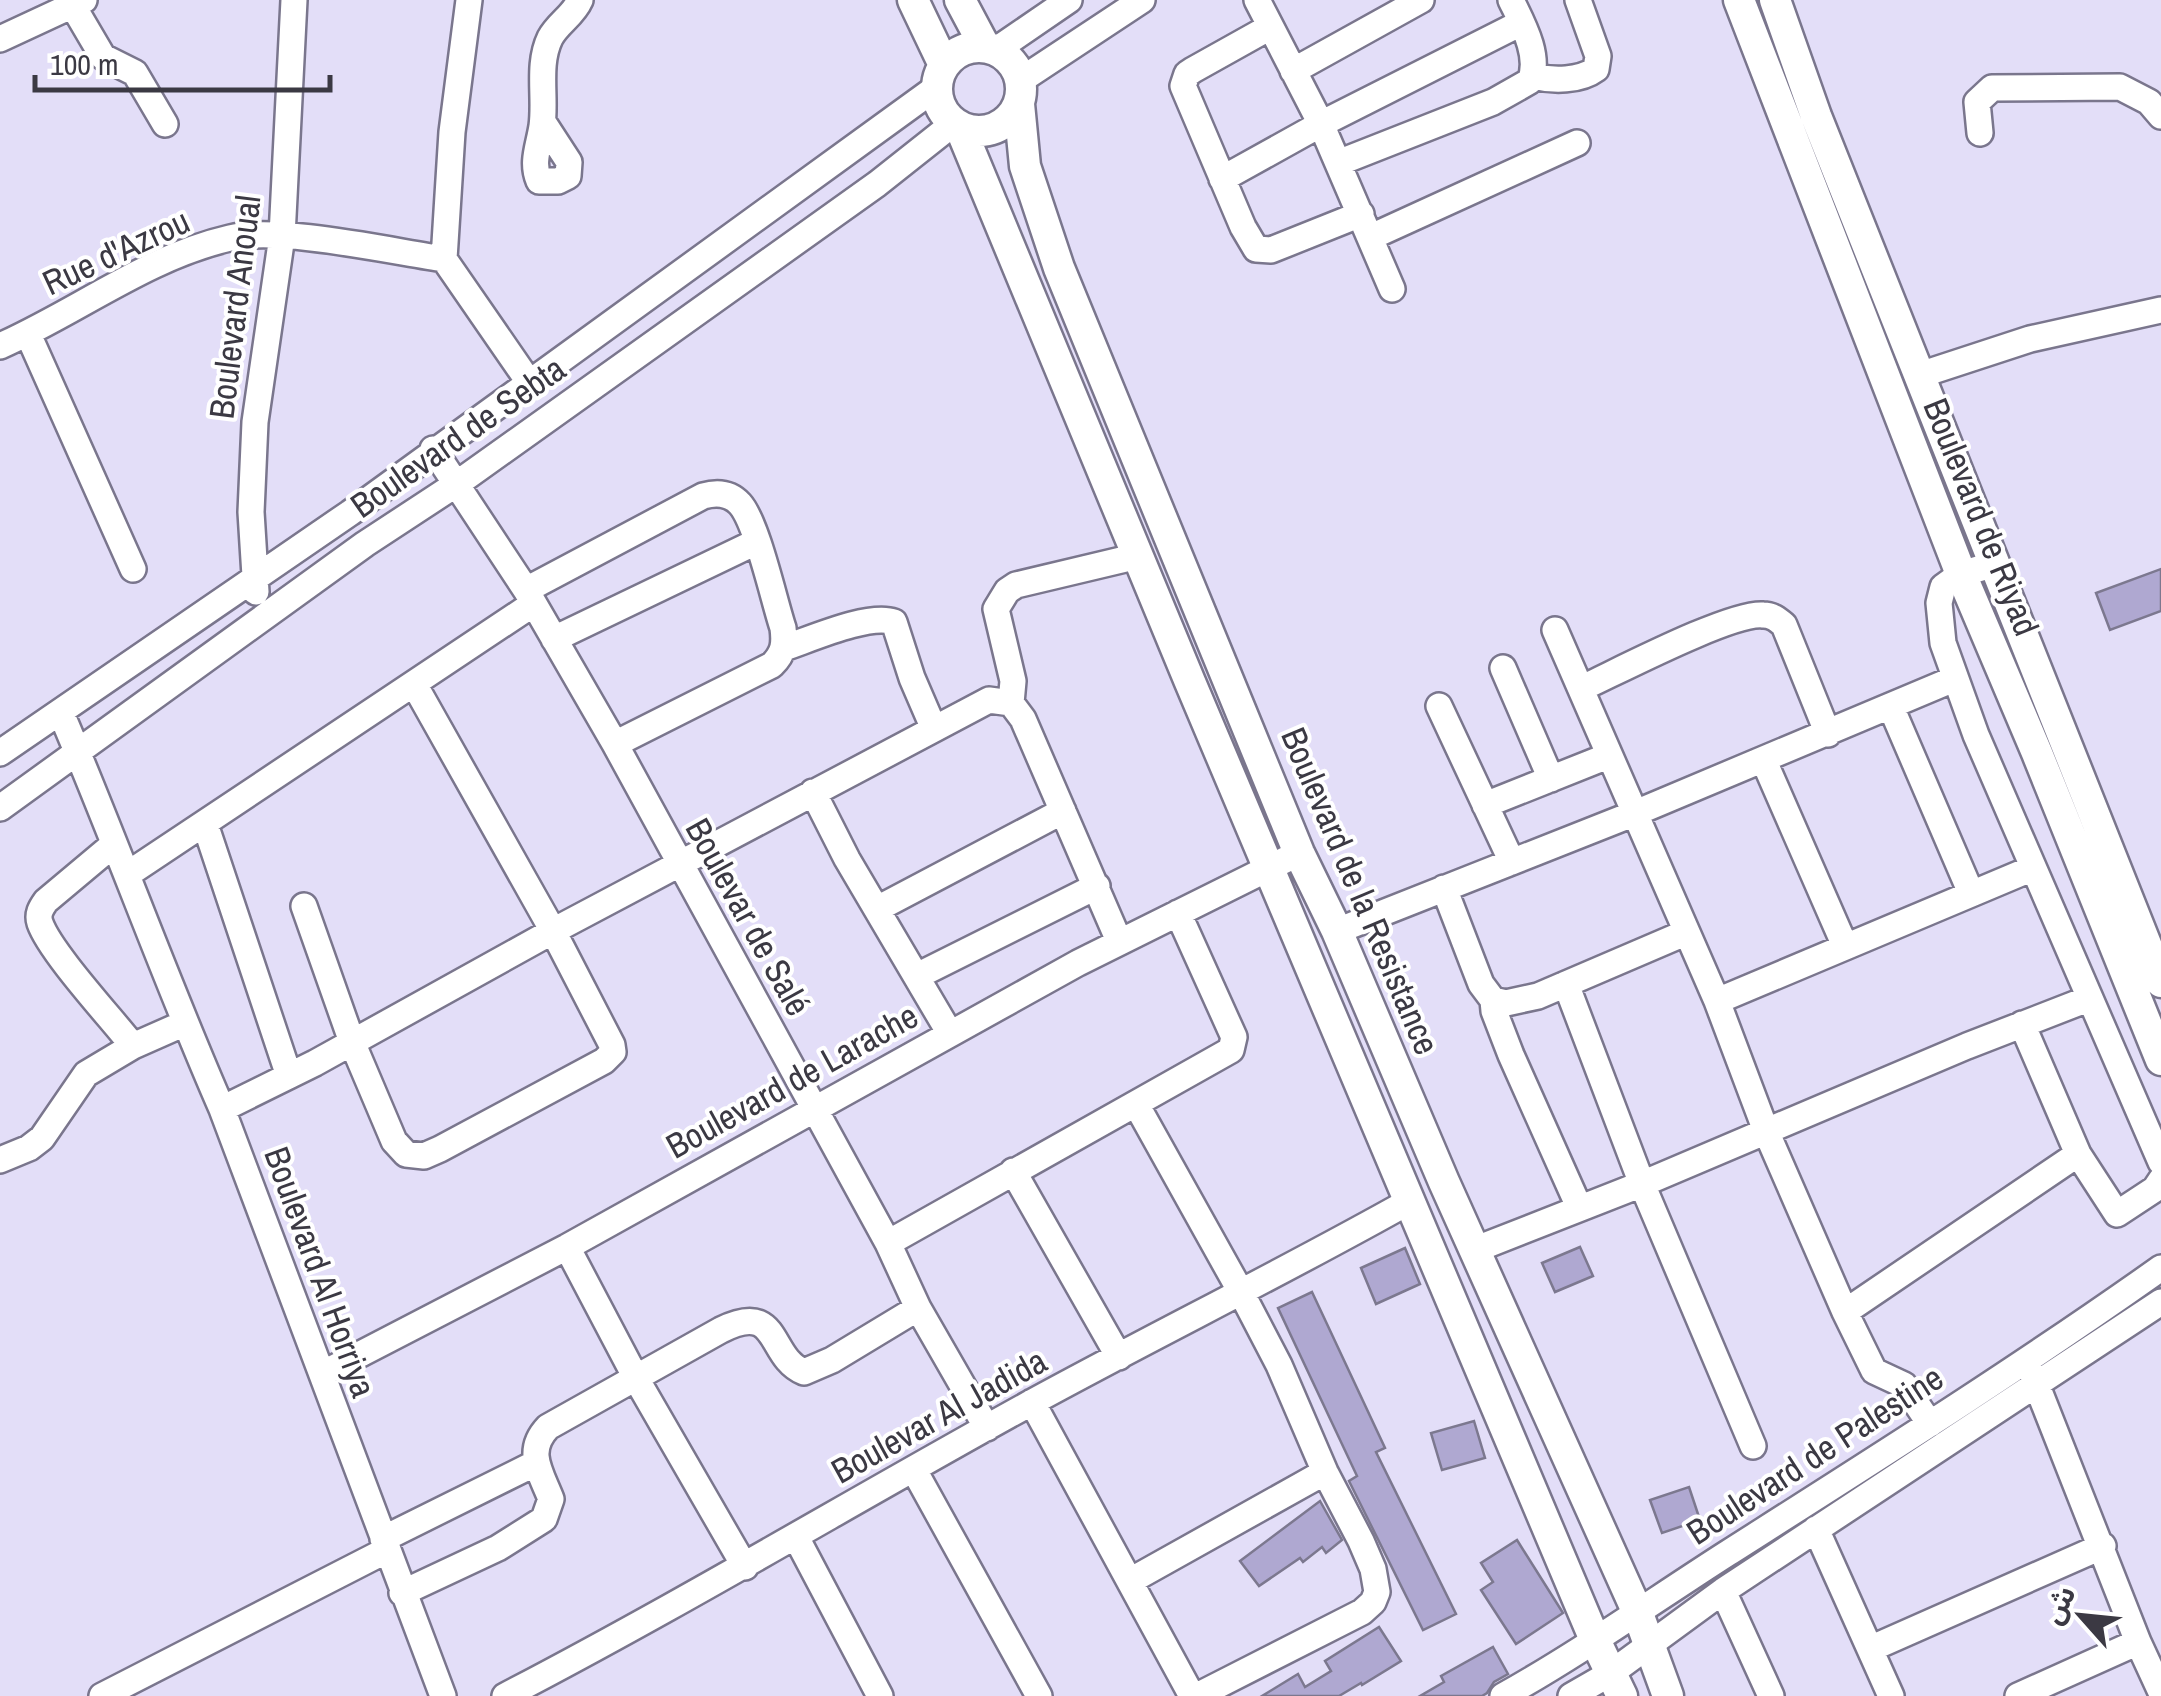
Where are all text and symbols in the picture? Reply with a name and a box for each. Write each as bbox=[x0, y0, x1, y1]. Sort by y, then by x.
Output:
scale bar bbox=[35, 30, 330, 92]
text: 100 m bbox=[50, 44, 118, 84]
street label: Boulevard Anoual bbox=[197, 192, 272, 421]
street label: Rue d'Azrou bbox=[35, 197, 197, 306]
street label: Boulevard de Sebta bbox=[341, 345, 574, 528]
street label: Boulevard de Riyad bbox=[1912, 391, 2050, 642]
street label: Boulevard de la Resistance bbox=[1270, 720, 1451, 1062]
street label: Boulevar de Salé bbox=[675, 810, 822, 1024]
street label: Boulevard de Larache bbox=[658, 992, 926, 1169]
street label: Boulevard Al Horriya bbox=[253, 1140, 388, 1404]
street label: Boulevar Al Jadida bbox=[823, 1337, 1055, 1494]
street label: Boulevard de Palestine bbox=[1677, 1354, 1952, 1555]
north arrow bbox=[2031, 1566, 2131, 1666]
text: ش bbox=[2033, 1579, 2084, 1630]

